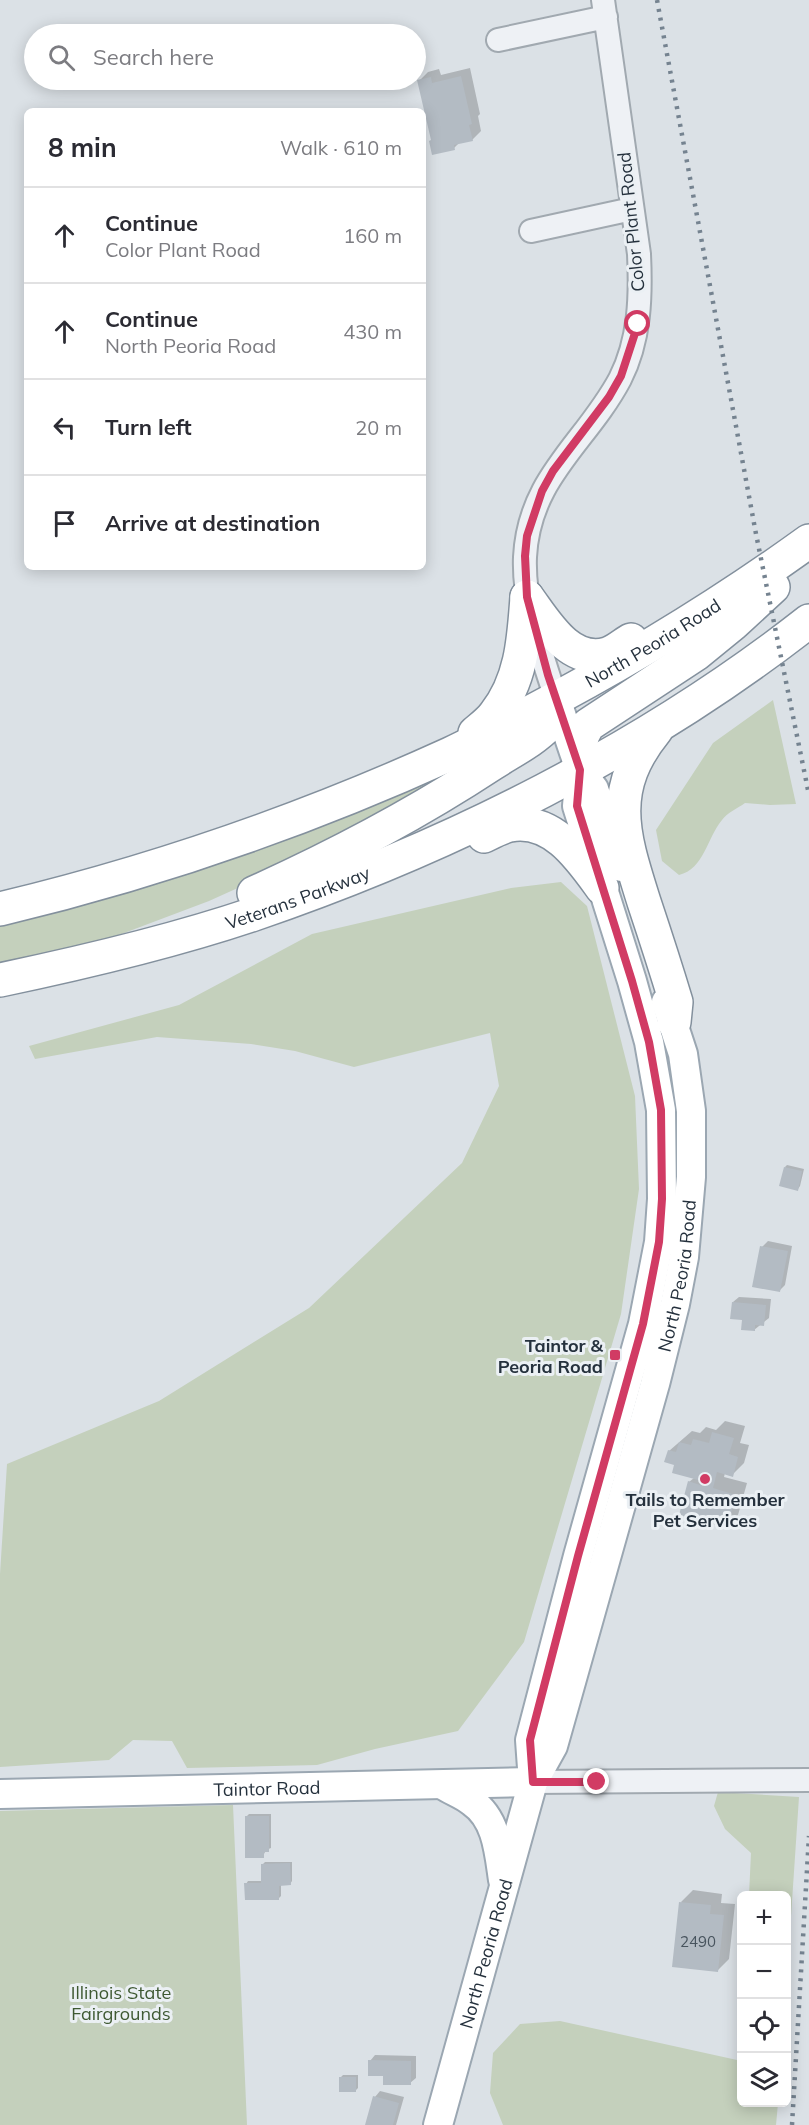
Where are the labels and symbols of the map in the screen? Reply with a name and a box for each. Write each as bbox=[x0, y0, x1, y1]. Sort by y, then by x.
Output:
street label: Color Plant Road bbox=[612, 151, 650, 293]
route start bbox=[624, 310, 650, 336]
street label: North Peoria Road bbox=[581, 593, 725, 692]
street label: Veterans Parkway bbox=[222, 860, 373, 934]
street label: North Peoria Road bbox=[652, 1199, 700, 1354]
place label: Taintor & Peoria Road bbox=[498, 1334, 604, 1378]
marker: Taintor & Peoria Road bbox=[608, 1348, 622, 1362]
marker: Tails to Remember Pet Services bbox=[698, 1472, 712, 1486]
place label: Tails to Remember Pet Services bbox=[625, 1488, 786, 1532]
route end bbox=[583, 1768, 609, 1794]
street label: Taintor Road bbox=[213, 1775, 321, 1801]
street label: North Peoria Road bbox=[454, 1876, 517, 2031]
house number: 2490 bbox=[680, 1932, 716, 1951]
park label: Illinois State Fairgrounds bbox=[71, 1981, 171, 2025]

